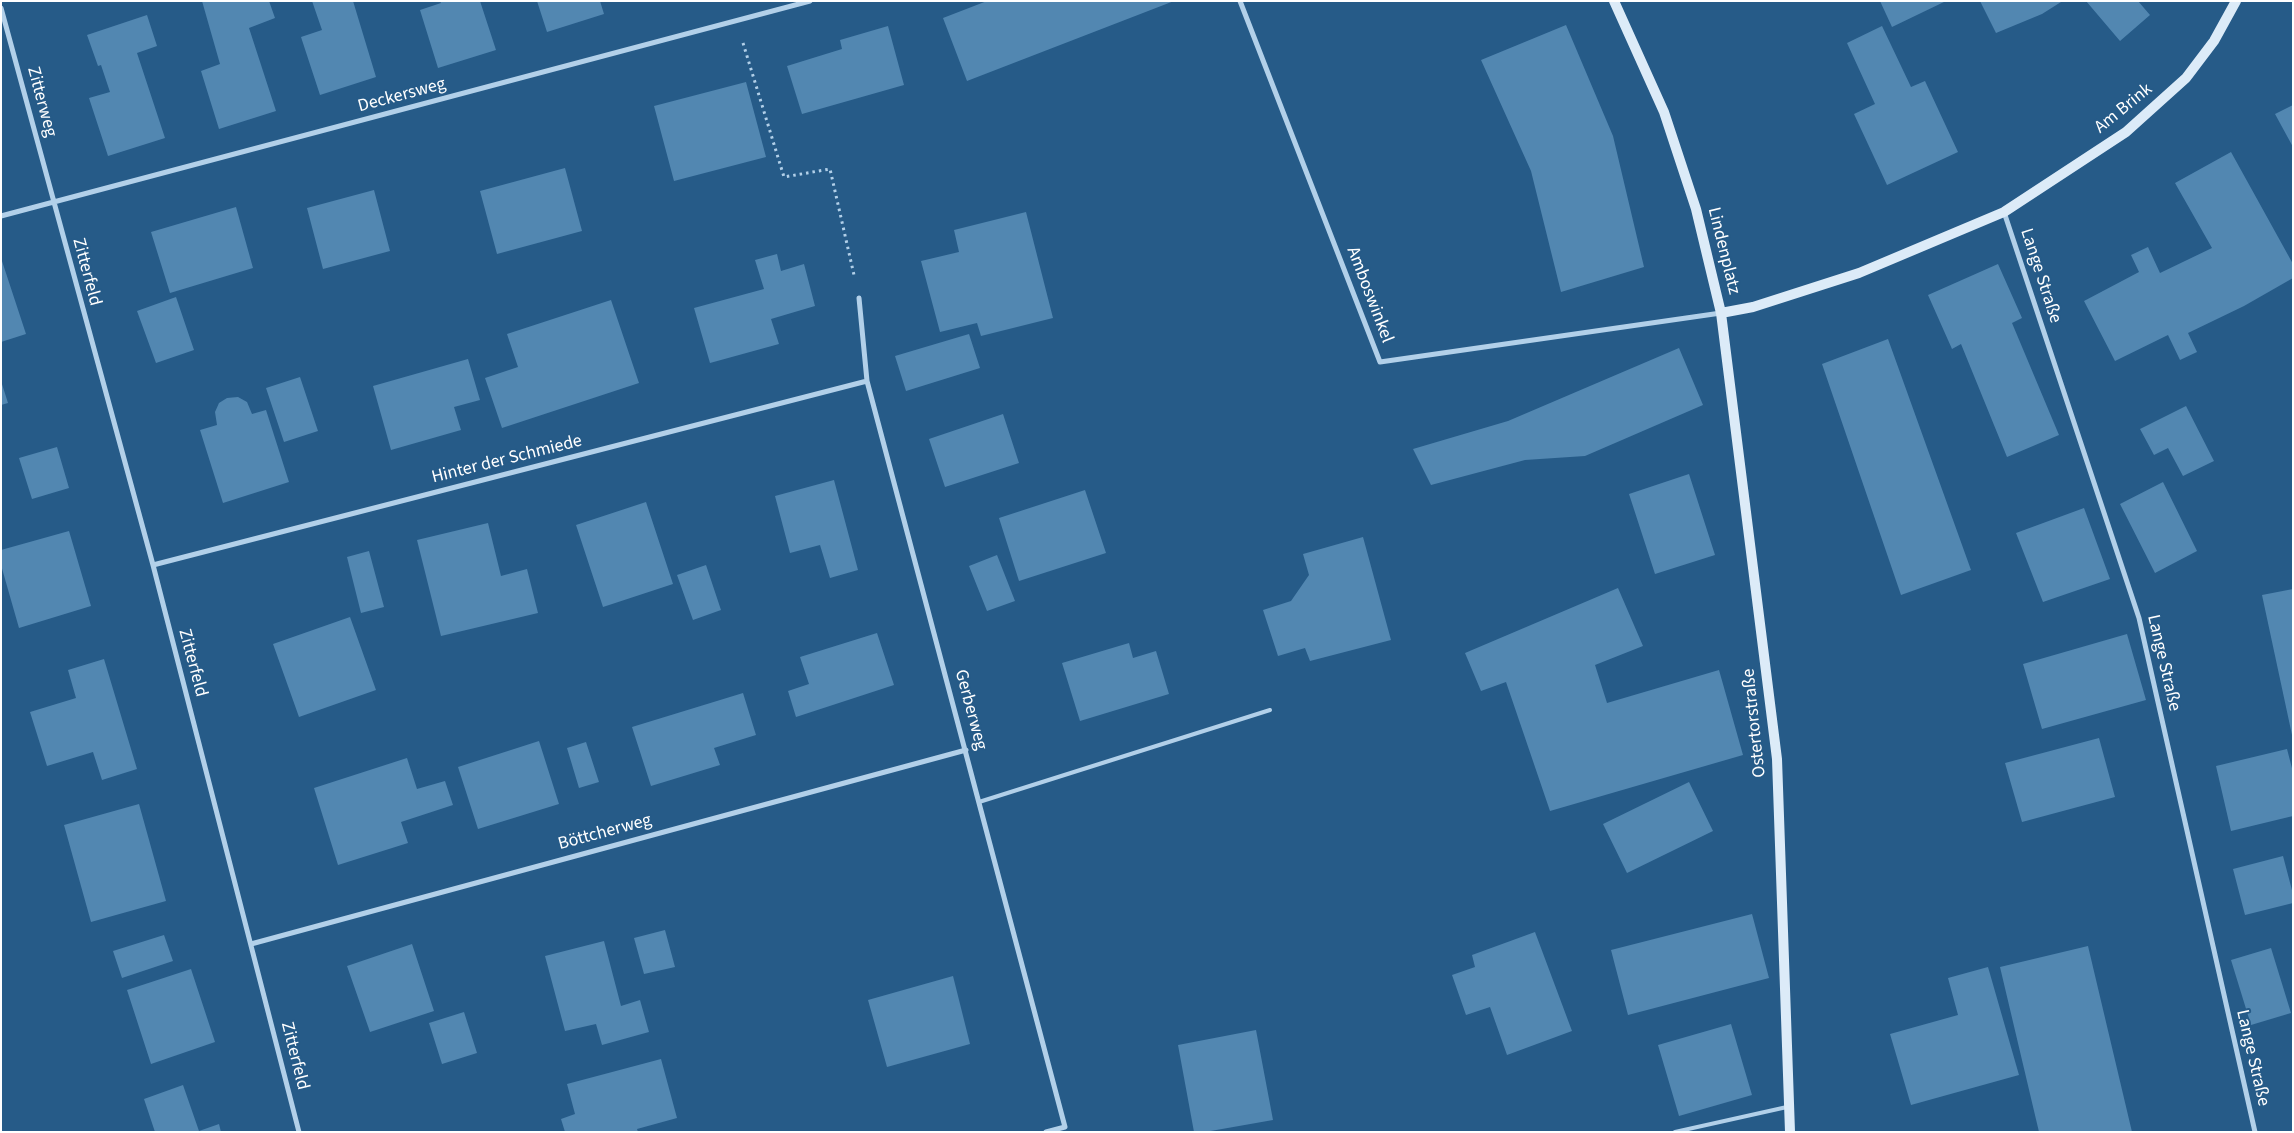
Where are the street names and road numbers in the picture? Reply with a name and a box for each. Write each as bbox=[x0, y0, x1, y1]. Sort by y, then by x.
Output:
street label: Zitterweg bbox=[21, 64, 61, 140]
street label: Deckersweg bbox=[356, 74, 448, 118]
street label: Am Brink bbox=[2091, 79, 2157, 139]
street label: Lindenplatz bbox=[1702, 205, 1744, 297]
street label: Lange Straße bbox=[2015, 226, 2065, 326]
street label: Zitterfeld bbox=[67, 236, 105, 308]
street label: Amboswinkel bbox=[1341, 244, 1397, 346]
street label: Hinter der Schmiede bbox=[430, 431, 584, 489]
street label: Lange Straße bbox=[2141, 613, 2185, 713]
street label: Zitterfeld bbox=[173, 627, 211, 699]
street label: Gerberweg bbox=[949, 667, 991, 753]
street label: Ostertorstraße bbox=[1739, 667, 1771, 779]
street label: Böttcherweg bbox=[556, 810, 654, 856]
street label: Lange Straße bbox=[2230, 1008, 2274, 1108]
street label: Zitterfeld bbox=[275, 1020, 313, 1092]

